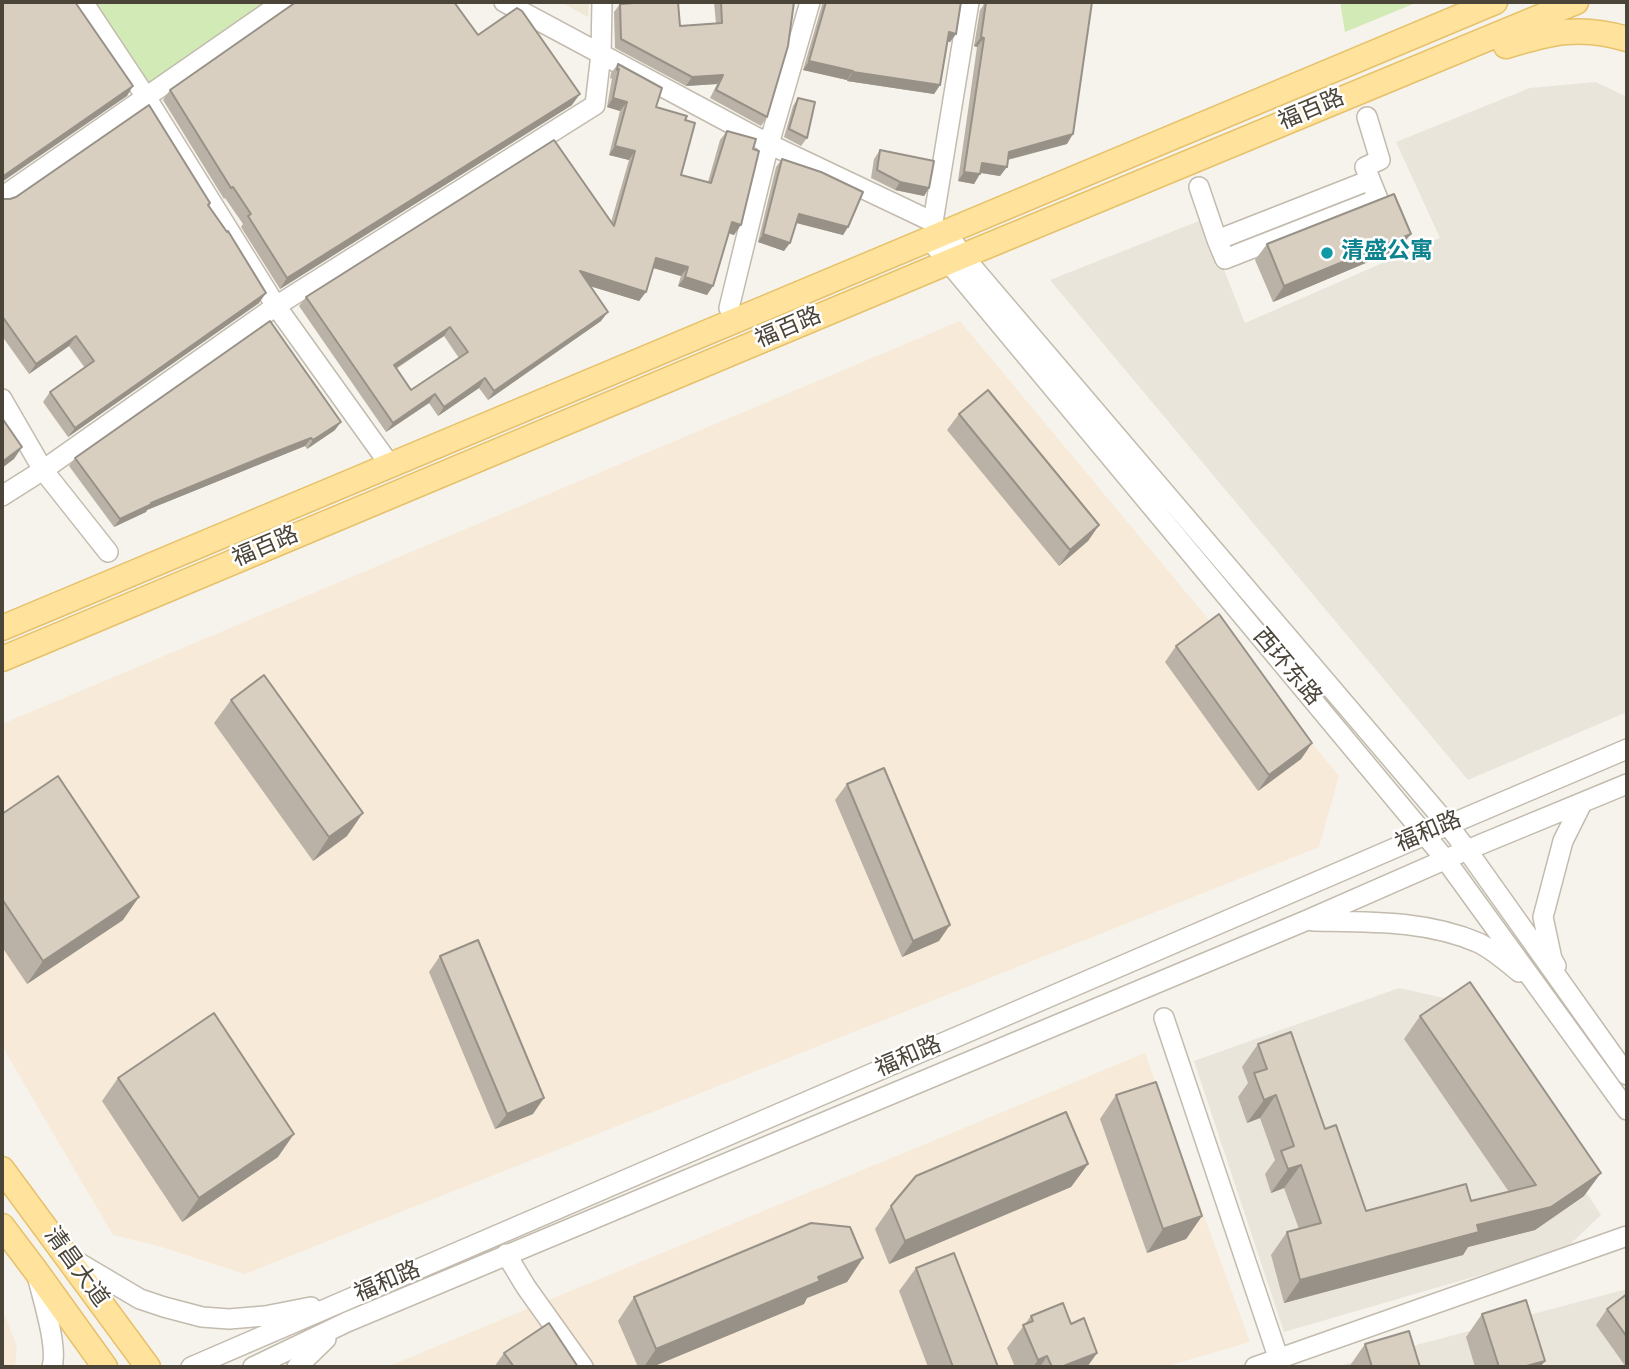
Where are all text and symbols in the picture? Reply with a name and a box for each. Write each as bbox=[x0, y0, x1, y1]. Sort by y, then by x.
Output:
street label: 福百路 bbox=[1275, 85, 1349, 137]
place label: 清盛公寓 bbox=[1341, 239, 1433, 267]
marker: 清盛公寓 bbox=[1319, 245, 1335, 261]
street label: 福百路 bbox=[752, 303, 826, 355]
street label: 福百路 bbox=[229, 522, 303, 574]
street label: 西环东路 bbox=[1246, 624, 1326, 712]
street label: 福和路 bbox=[1392, 807, 1466, 859]
street label: 福和路 bbox=[872, 1032, 946, 1084]
street label: 清昌大道 bbox=[37, 1223, 113, 1313]
street label: 福和路 bbox=[351, 1257, 425, 1309]

